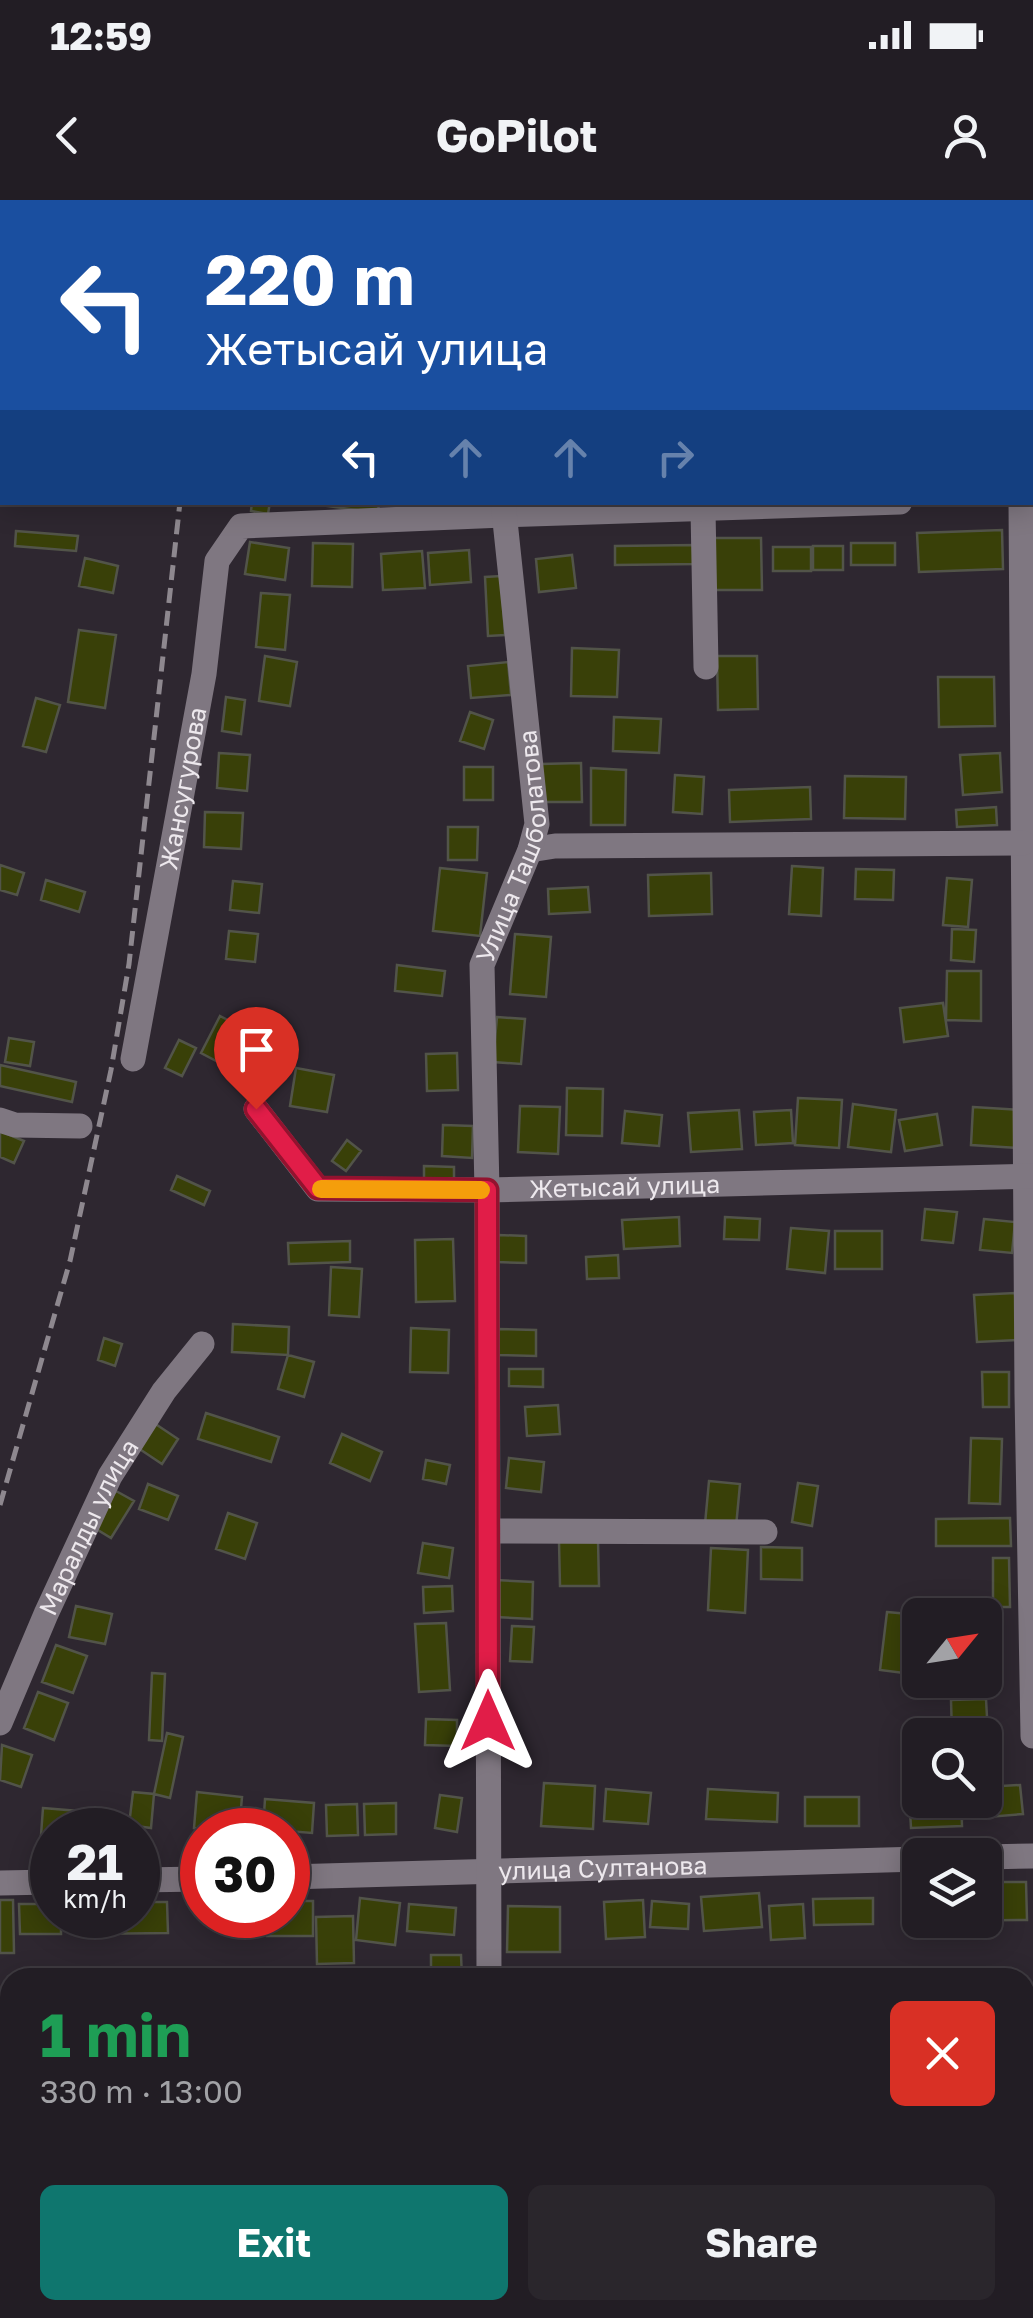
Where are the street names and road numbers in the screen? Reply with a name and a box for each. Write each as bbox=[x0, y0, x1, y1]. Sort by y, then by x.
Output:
street label: Жансугурова bbox=[152, 705, 213, 872]
street label: Улица Ташболатова bbox=[469, 729, 552, 967]
street label: Жетысай улица bbox=[529, 1168, 721, 1204]
street label: Маралды улица bbox=[32, 1433, 145, 1620]
street label: улица Султанова bbox=[498, 1849, 708, 1886]

